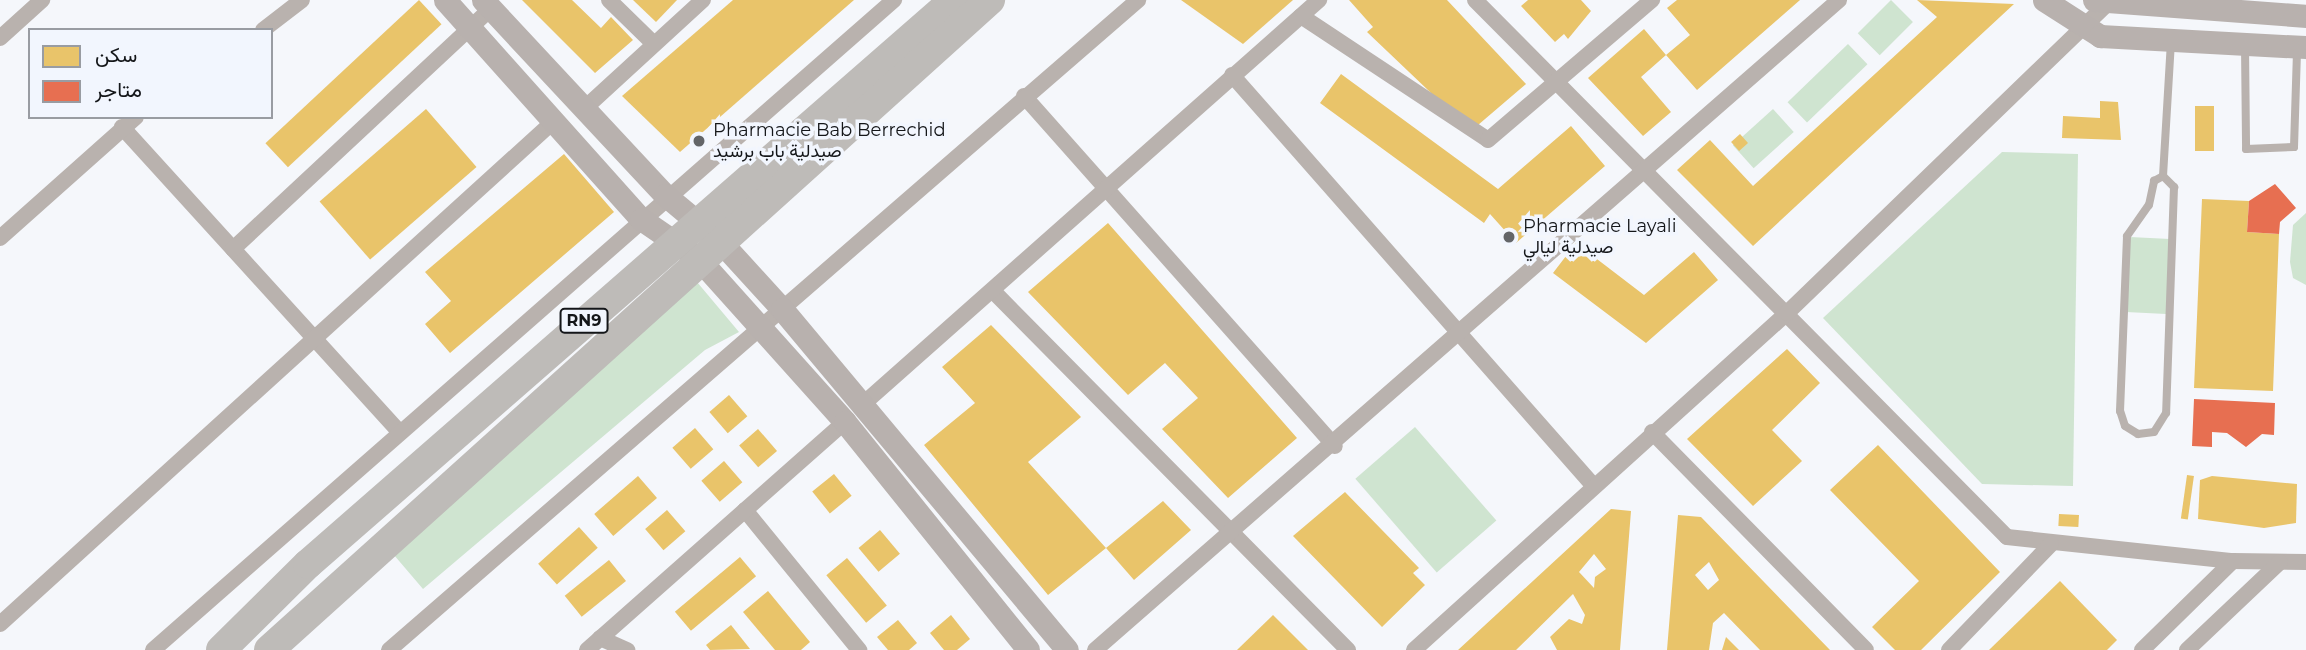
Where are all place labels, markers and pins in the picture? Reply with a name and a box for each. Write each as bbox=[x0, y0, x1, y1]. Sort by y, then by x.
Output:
place label: Pharmacie Bab Berrechid صيدلية باب برشيد bbox=[713, 120, 946, 162]
marker: Pharmacie Bab Berrechid صيدلية باب برشيد bbox=[691, 133, 707, 149]
place label: Pharmacie Layali صيدلية ليالي bbox=[1523, 216, 1677, 258]
marker: Pharmacie Layali صيدلية ليالي bbox=[1501, 229, 1517, 245]

